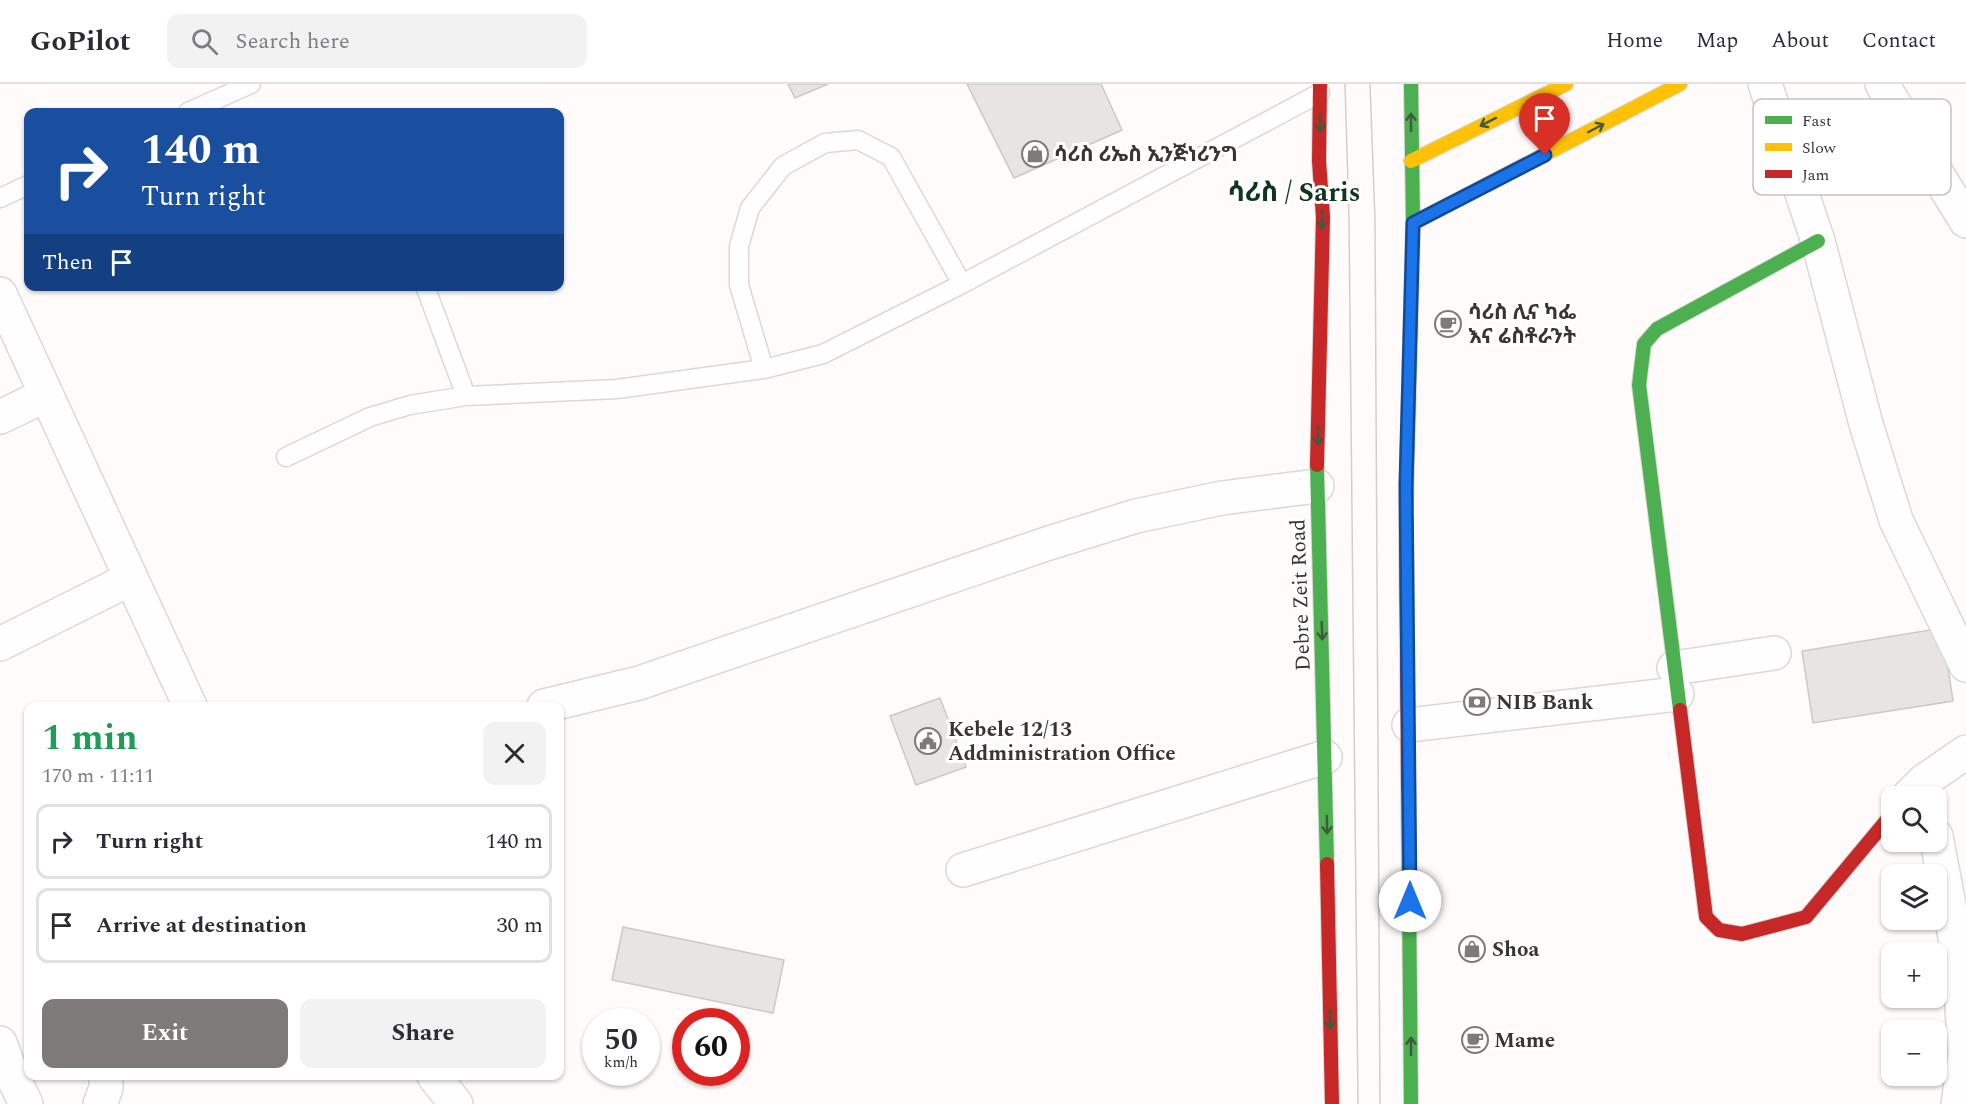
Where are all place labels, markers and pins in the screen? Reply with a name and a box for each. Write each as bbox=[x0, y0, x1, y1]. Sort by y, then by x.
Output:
pin bbox=[1519, 93, 1570, 155]
shop icon: ሳሪስ ሪኤስ ኢንጅነሪንግ bbox=[1020, 139, 1050, 169]
place label: ሳሪስ ሪኤስ ኢንጅነሪንግ bbox=[1054, 139, 1238, 171]
place label: ሳሪስ ሊና ካፌ እና ሬስቶራንት bbox=[1468, 297, 1576, 353]
cafe icon: ሳሪስ ሊና ካፌ እና ሬስቶራንት bbox=[1433, 309, 1463, 339]
bank icon: NIB Bank bbox=[1462, 687, 1492, 717]
place label: NIB Bank bbox=[1496, 687, 1594, 719]
place label: Kebele 12/13 Addministration Office bbox=[948, 714, 1176, 770]
public building icon: Kebele 12/13 Addministration Office bbox=[913, 726, 943, 756]
shop icon: Shoa bbox=[1457, 934, 1487, 964]
place label: Shoa bbox=[1492, 934, 1540, 966]
cafe icon: Mame bbox=[1460, 1025, 1490, 1055]
place label: Mame bbox=[1494, 1025, 1555, 1057]

